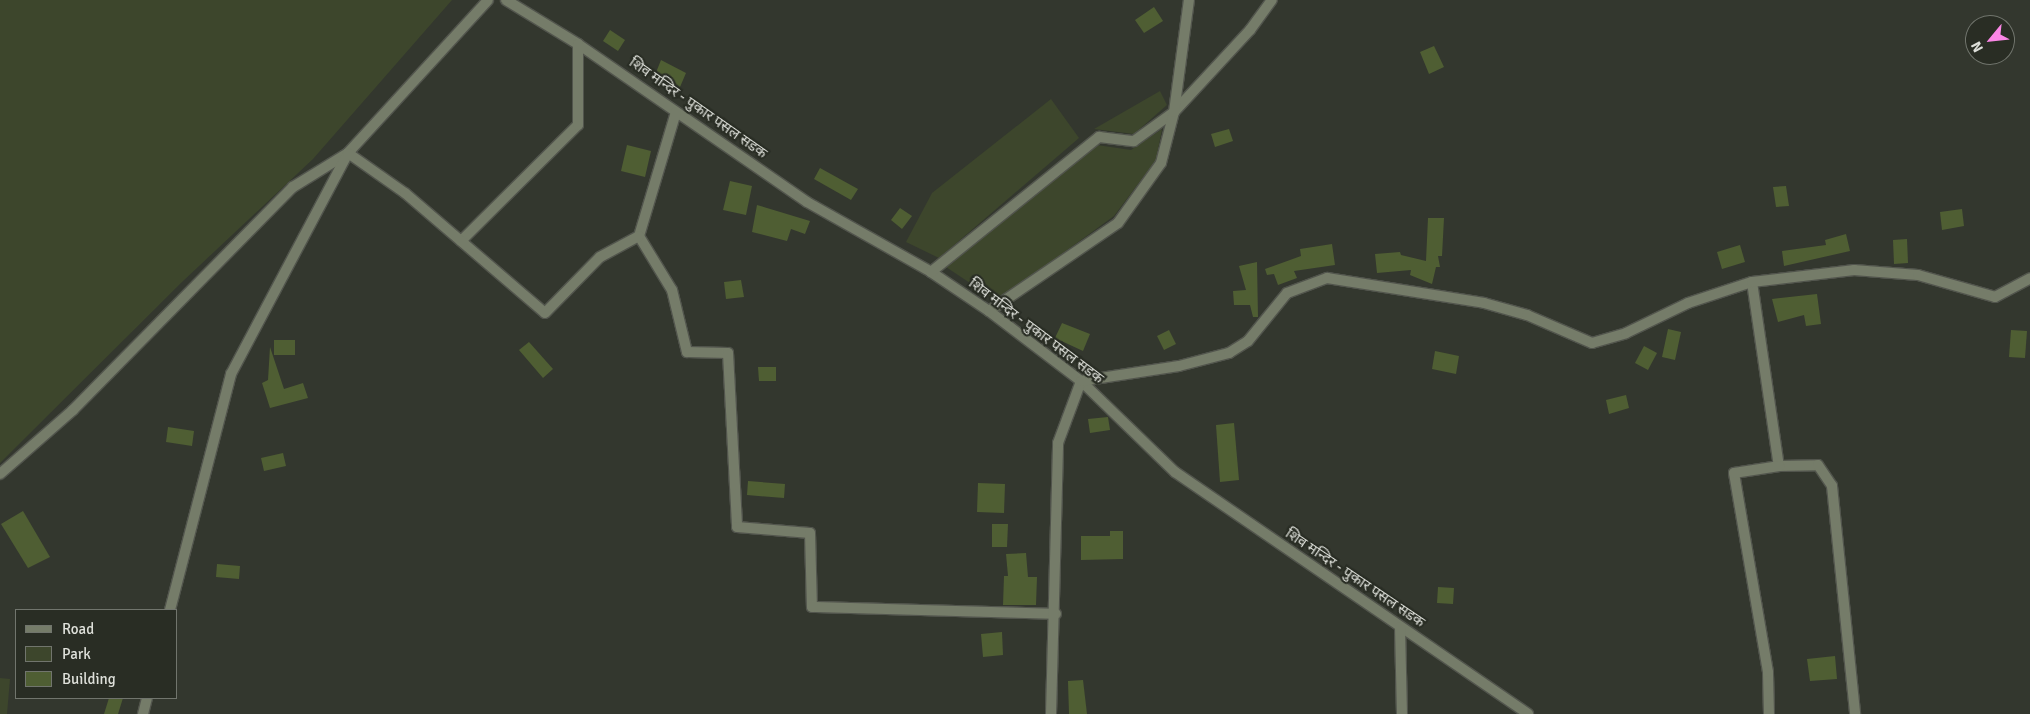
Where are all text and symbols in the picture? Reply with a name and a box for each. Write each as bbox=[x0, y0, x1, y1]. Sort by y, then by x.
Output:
north arrow bbox=[1965, 15, 2015, 65]
text: N bbox=[1967, 39, 1987, 55]
street label: शिव मन्दिर - पुकार पसल सडक bbox=[626, 53, 770, 163]
street label: शिव मन्दिर - पुकार पसल सडक bbox=[965, 274, 1107, 388]
street label: शिव मन्दिर - पुकार पसल सडक bbox=[1282, 525, 1428, 631]
legend bbox=[15, 609, 178, 699]
text: Road bbox=[62, 620, 94, 638]
text: Park bbox=[62, 645, 91, 663]
text: Building bbox=[62, 670, 116, 688]

